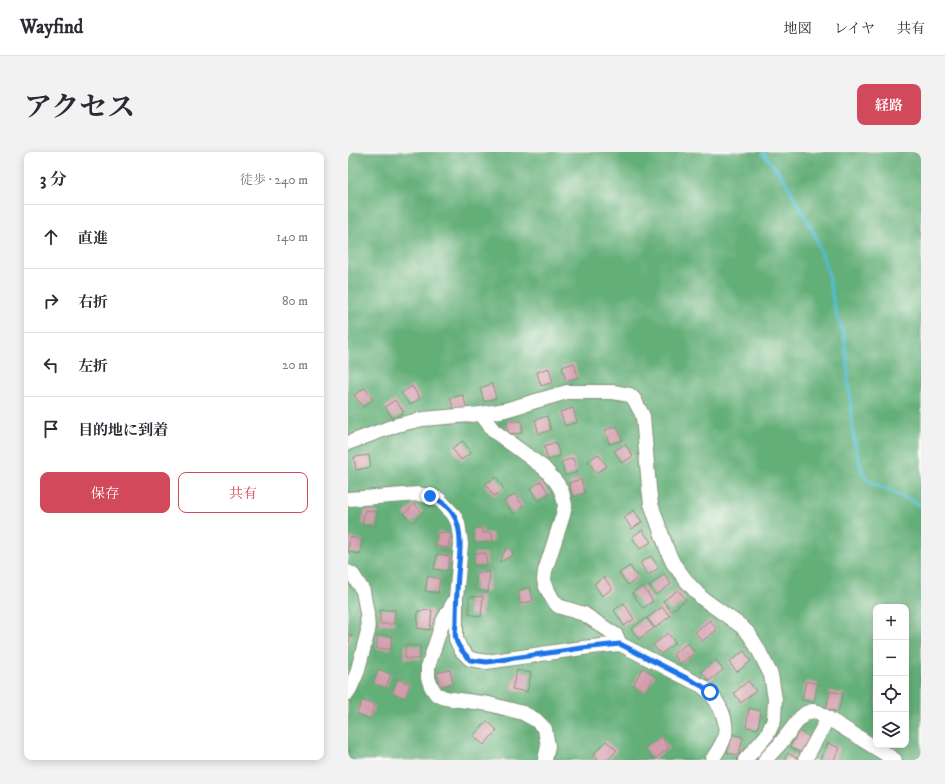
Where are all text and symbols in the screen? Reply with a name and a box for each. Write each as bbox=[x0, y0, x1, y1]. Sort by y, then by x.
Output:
text: Wayfind bbox=[20, 16, 83, 39]
text: 地図 bbox=[784, 20, 812, 38]
text: レイヤ bbox=[834, 20, 875, 38]
text: 共有 bbox=[897, 20, 925, 38]
button: 経路 bbox=[857, 84, 921, 125]
text: アクセス bbox=[24, 90, 135, 125]
text: 3 分 bbox=[40, 169, 67, 191]
text: 徒歩 · 240 m bbox=[240, 172, 308, 188]
icon: ahead bbox=[40, 226, 62, 248]
text: 直進 bbox=[78, 229, 108, 248]
text: 140 m bbox=[276, 229, 308, 245]
icon: right bbox=[40, 290, 62, 312]
text: 右折 bbox=[78, 293, 108, 312]
text: 80 m bbox=[282, 293, 308, 309]
icon: left bbox=[40, 354, 62, 376]
text: 左折 bbox=[78, 357, 108, 376]
text: 20 m bbox=[282, 357, 308, 373]
icon: arrive bbox=[40, 418, 62, 440]
text: 目的地に到着 bbox=[78, 421, 168, 440]
button: 保存 bbox=[40, 472, 170, 513]
button: 共有 bbox=[178, 472, 308, 513]
route end bbox=[421, 487, 439, 505]
map controls bbox=[873, 604, 909, 748]
button: + bbox=[873, 604, 909, 640]
button: − bbox=[873, 640, 909, 676]
button: locate bbox=[873, 676, 909, 712]
route start bbox=[701, 683, 719, 701]
button: layers bbox=[873, 712, 909, 748]

